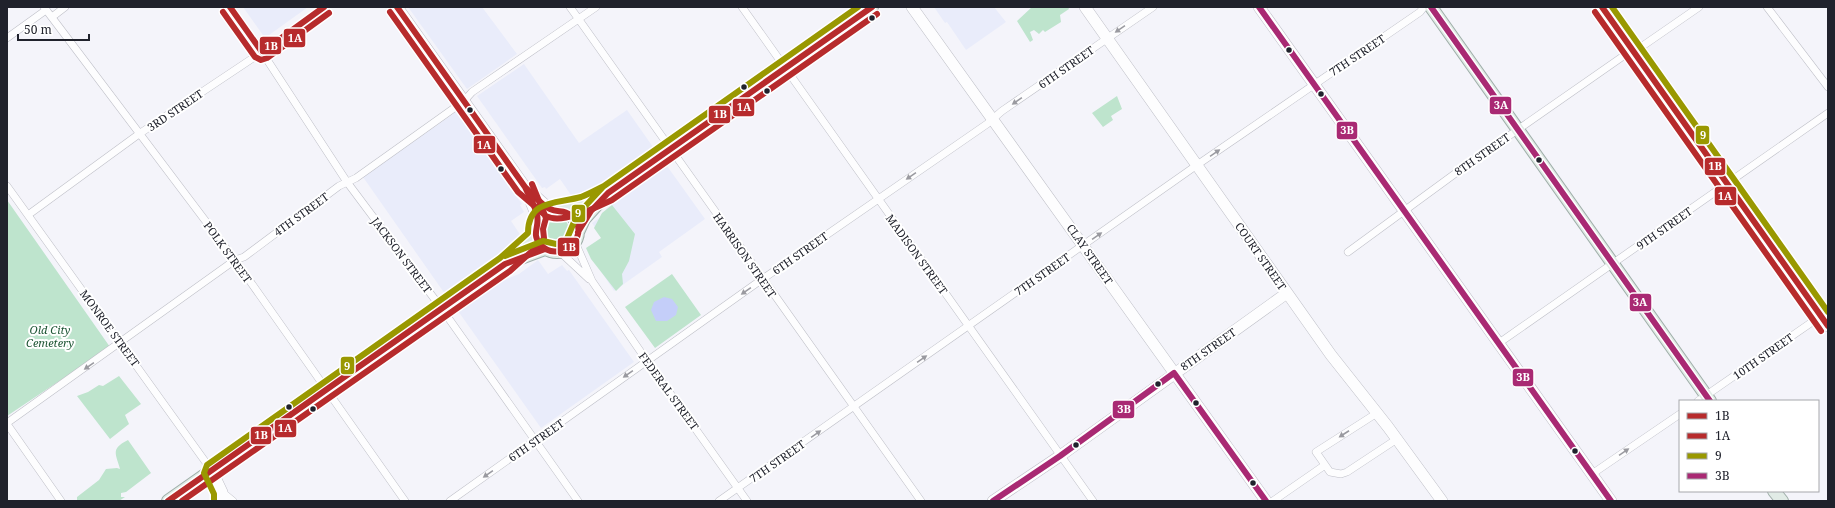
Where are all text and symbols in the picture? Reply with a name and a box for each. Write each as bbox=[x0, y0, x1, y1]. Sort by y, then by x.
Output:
unlabelled marker bbox=[867, 13, 877, 23]
scale bar bbox=[18, 16, 89, 42]
text: 50 m bbox=[24, 21, 52, 38]
one-way arrow bbox=[1115, 25, 1125, 33]
line badge: 1A bbox=[283, 28, 306, 48]
text: 1A bbox=[288, 30, 303, 45]
street label: 7TH STREET bbox=[1326, 31, 1388, 79]
line badge: 1B bbox=[259, 36, 282, 55]
text: 1B bbox=[264, 38, 278, 53]
street label: 6TH STREET bbox=[1035, 42, 1097, 92]
unlabelled marker bbox=[1284, 45, 1294, 55]
unlabelled marker bbox=[739, 82, 749, 92]
street label: 3RD STREET bbox=[144, 86, 206, 134]
unlabelled marker bbox=[762, 86, 772, 96]
unlabelled marker bbox=[1316, 89, 1326, 99]
line badge: 3A bbox=[1489, 96, 1512, 115]
one-way arrow bbox=[1012, 97, 1022, 105]
text: 3A bbox=[1494, 97, 1509, 112]
line badge: 1A bbox=[732, 98, 755, 117]
text: 1A bbox=[737, 99, 752, 114]
unlabelled marker bbox=[465, 105, 475, 115]
line badge: 1B bbox=[708, 105, 731, 124]
text: 1B bbox=[713, 106, 727, 121]
line badge: 3B bbox=[1336, 121, 1358, 140]
text: 3B bbox=[1340, 122, 1354, 137]
line badge: 9 bbox=[1695, 125, 1710, 145]
text: 9 bbox=[1700, 127, 1706, 142]
street label: 8TH STREET bbox=[1451, 129, 1513, 179]
line badge: 1A bbox=[473, 135, 496, 154]
text: 1A bbox=[477, 137, 492, 152]
one-way arrow bbox=[1210, 149, 1220, 157]
unlabelled marker bbox=[1534, 155, 1544, 165]
line badge: 1B bbox=[1704, 157, 1726, 176]
text: 1B bbox=[1708, 158, 1722, 173]
unlabelled marker bbox=[496, 164, 506, 174]
one-way arrow bbox=[906, 172, 916, 180]
line badge: 1A bbox=[1714, 186, 1737, 206]
text: 1A bbox=[1718, 188, 1733, 203]
street label: 4TH STREET bbox=[270, 189, 332, 239]
street label: 9TH STREET bbox=[1633, 203, 1695, 253]
line badge: 9 bbox=[571, 204, 586, 223]
text: 9 bbox=[575, 205, 581, 220]
street label: HARRISON STREET bbox=[710, 210, 780, 301]
street label: MADISON STREET bbox=[883, 211, 951, 297]
street label: JACKSON STREET bbox=[368, 213, 436, 296]
street label: POLK STREET bbox=[201, 218, 255, 286]
street label: COURT STREET bbox=[1232, 219, 1290, 293]
street label: CLAY STREET bbox=[1064, 221, 1117, 287]
street label: 6TH STREET bbox=[769, 228, 831, 278]
one-way arrow bbox=[1092, 232, 1102, 240]
line badge: 1B bbox=[557, 237, 580, 257]
text: 1B bbox=[562, 239, 576, 254]
street label: 7TH STREET bbox=[1011, 249, 1073, 299]
street label: MONROE STREET bbox=[77, 286, 143, 370]
one-way arrow bbox=[741, 287, 751, 295]
line badge: 3A bbox=[1629, 293, 1652, 312]
text: 3A bbox=[1633, 294, 1648, 309]
park label: Old City Cemetery bbox=[26, 322, 74, 350]
street label: 8TH STREET bbox=[1177, 324, 1239, 374]
street label: 10TH STREET bbox=[1730, 329, 1797, 382]
street label: FEDERAL STREET bbox=[636, 349, 703, 433]
one-way arrow bbox=[917, 355, 927, 363]
line badge: 9 bbox=[340, 356, 355, 375]
text: 9 bbox=[344, 358, 350, 373]
one-way arrow bbox=[83, 362, 94, 370]
line badge: 3B bbox=[1512, 368, 1534, 387]
text: 3B bbox=[1516, 369, 1530, 384]
one-way arrow bbox=[623, 370, 634, 378]
unlabelled marker bbox=[1153, 379, 1163, 389]
unlabelled marker bbox=[1191, 398, 1201, 408]
line badge: 3B bbox=[1112, 400, 1135, 419]
legend bbox=[1679, 400, 1819, 492]
text: 3B bbox=[1117, 401, 1131, 416]
unlabelled marker bbox=[284, 402, 294, 412]
unlabelled marker bbox=[308, 404, 318, 414]
text: 1B bbox=[1715, 407, 1730, 424]
street label: 6TH STREET bbox=[505, 415, 567, 465]
line badge: 1A bbox=[274, 419, 297, 438]
text: 1A bbox=[278, 420, 293, 435]
line badge: 1B bbox=[250, 426, 272, 445]
text: 1B bbox=[254, 427, 268, 442]
text: 1A bbox=[1715, 427, 1731, 444]
one-way arrow bbox=[810, 430, 821, 438]
one-way arrow bbox=[1339, 430, 1349, 438]
street label: 7TH STREET bbox=[746, 436, 808, 486]
unlabelled marker bbox=[1071, 440, 1081, 450]
unlabelled marker bbox=[1570, 446, 1580, 456]
text: 9 bbox=[1715, 447, 1722, 464]
one-way arrow bbox=[1619, 448, 1629, 456]
text: 3B bbox=[1715, 467, 1730, 484]
one-way arrow bbox=[483, 470, 493, 478]
unlabelled marker bbox=[1248, 478, 1258, 488]

